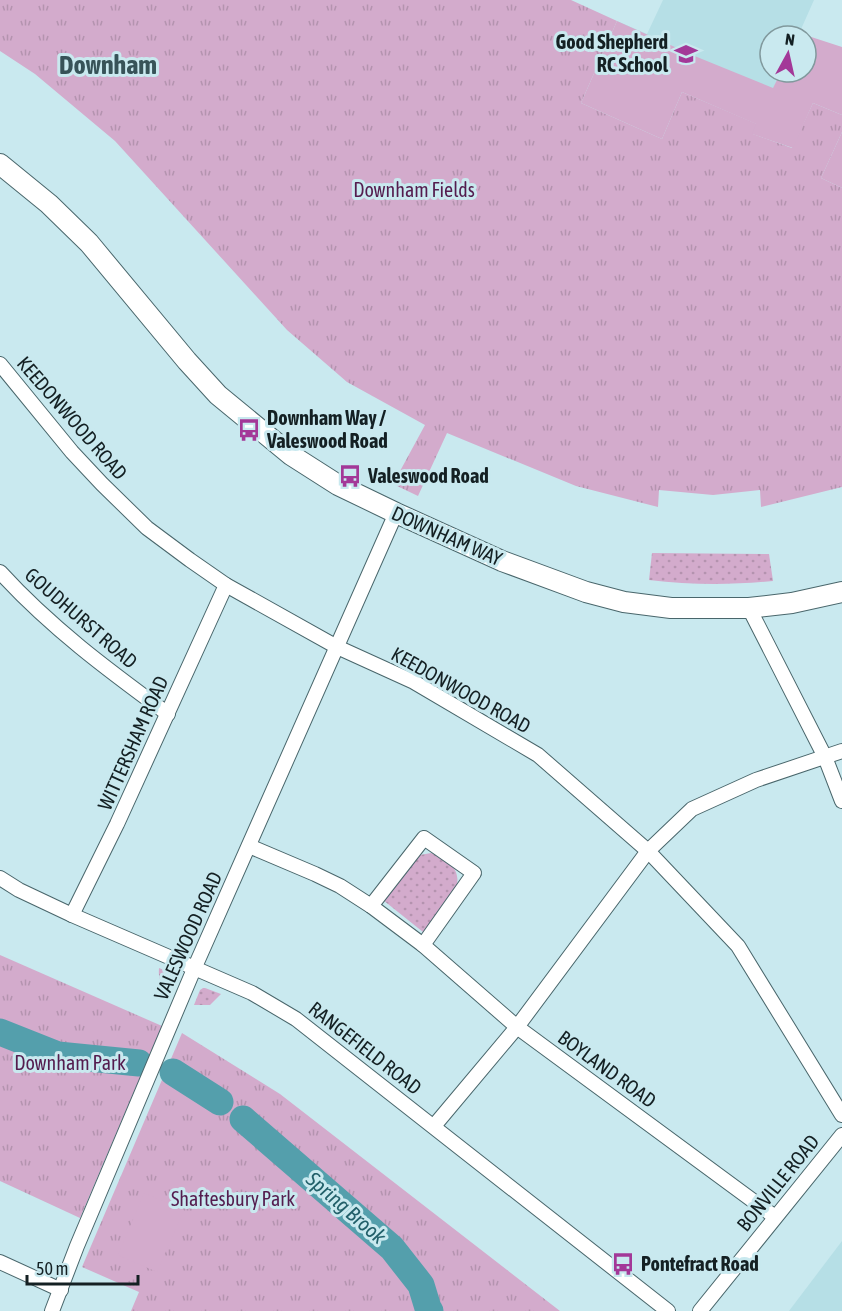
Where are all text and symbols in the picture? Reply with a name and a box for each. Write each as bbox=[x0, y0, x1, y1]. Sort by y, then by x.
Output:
north arrow bbox=[758, 24, 818, 84]
place label: Good Shepherd RC School bbox=[556, 30, 669, 76]
text: N bbox=[784, 30, 796, 49]
school or university icon: Good Shepherd RC School bbox=[673, 41, 699, 67]
district label: Downham bbox=[59, 50, 157, 80]
park label: Downham Fields bbox=[353, 178, 475, 201]
street label: KEEDONWOOD ROAD bbox=[13, 351, 132, 484]
place label: Downham Way / Valeswood Road bbox=[266, 406, 388, 452]
bus stop icon: Downham Way / Valeswood Road bbox=[236, 417, 262, 443]
bus stop icon: Valeswood Road bbox=[337, 463, 363, 489]
place label: Valeswood Road bbox=[367, 464, 489, 487]
street label: DOWNHAM WAY bbox=[388, 501, 506, 570]
street label: GOUDHURST ROAD bbox=[21, 563, 142, 673]
street label: KEEDONWOOD ROAD bbox=[388, 642, 535, 737]
street label: WITTERSHAM ROAD bbox=[93, 672, 172, 813]
street label: VALESWOOD ROAD bbox=[149, 868, 226, 1003]
street label: RANGEFIELD ROAD bbox=[304, 997, 426, 1099]
street label: BOYLAND ROAD bbox=[554, 1025, 661, 1112]
park label: Downham Park bbox=[14, 1051, 126, 1074]
street label: BONVILLE ROAD bbox=[732, 1130, 823, 1235]
water label: Spring Brook bbox=[301, 1166, 392, 1249]
park label: Shaftesbury Park bbox=[171, 1187, 295, 1210]
scale bar bbox=[27, 1248, 138, 1286]
bus stop icon: Pontefract Road bbox=[610, 1251, 636, 1277]
place label: Pontefract Road bbox=[641, 1252, 759, 1275]
text: 50 m bbox=[36, 1258, 68, 1279]

